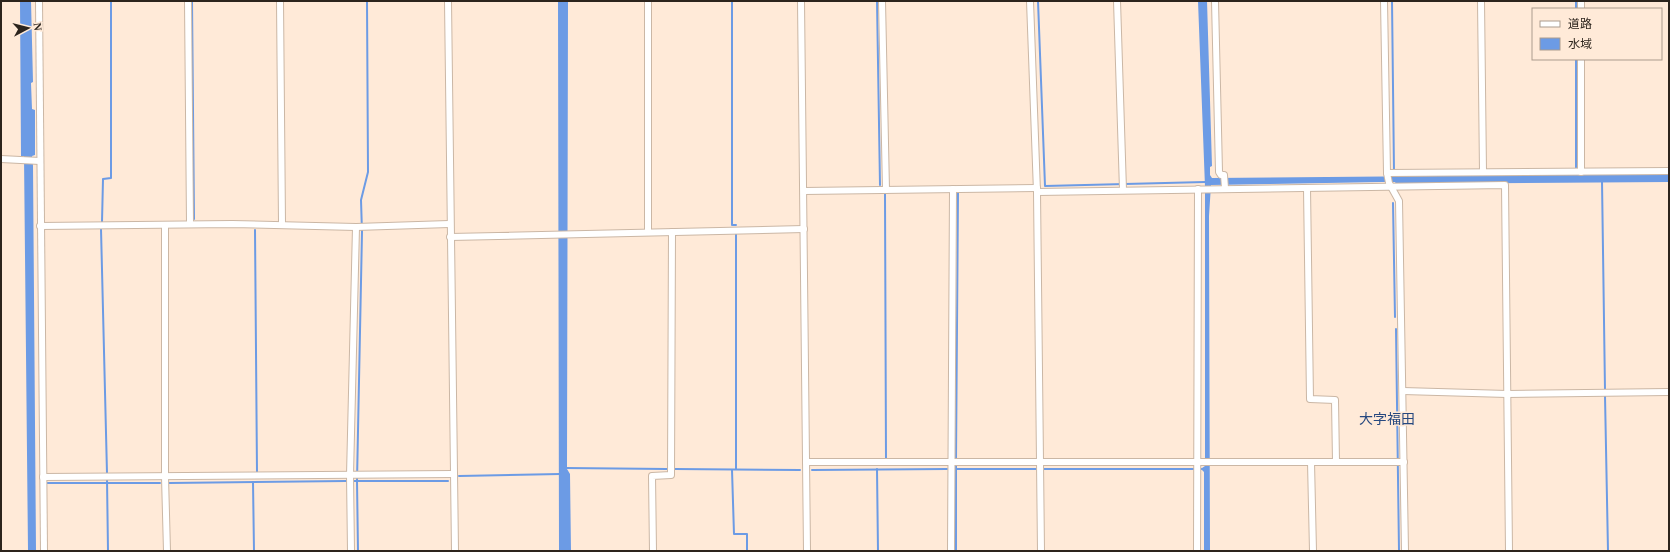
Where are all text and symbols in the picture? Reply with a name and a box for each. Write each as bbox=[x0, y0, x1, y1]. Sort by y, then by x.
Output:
north arrow bbox=[8, 8, 48, 48]
legend bbox=[1532, 8, 1662, 60]
text: 道路 bbox=[1568, 17, 1592, 31]
text: N bbox=[31, 22, 44, 32]
text: 水域 bbox=[1568, 37, 1592, 51]
district label: 大字福田 bbox=[1359, 412, 1415, 427]

